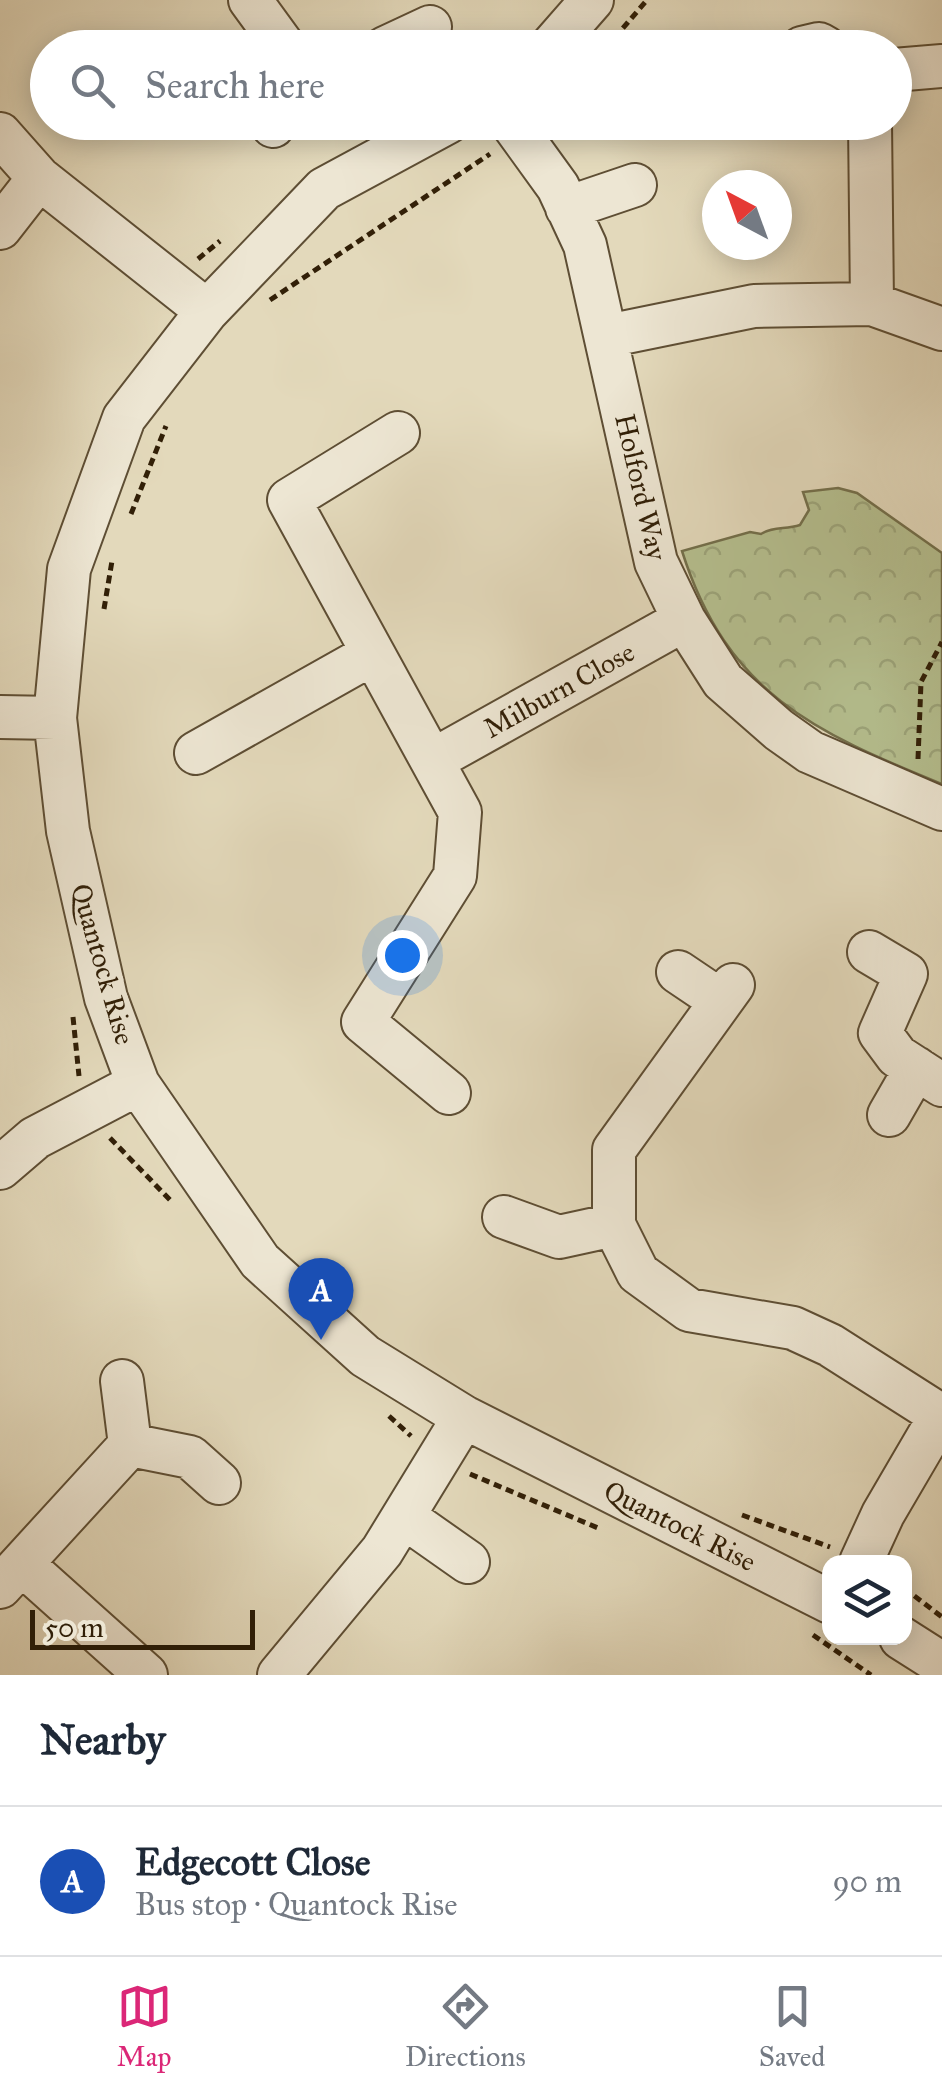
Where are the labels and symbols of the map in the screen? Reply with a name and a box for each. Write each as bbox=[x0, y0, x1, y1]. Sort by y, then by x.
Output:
north arrow bbox=[702, 170, 792, 260]
street label: Holford Way bbox=[607, 410, 675, 565]
street label: Milburn Close bbox=[477, 634, 641, 746]
street label: Quantock Rise bbox=[63, 879, 143, 1049]
your location bbox=[377, 930, 428, 981]
pin: A bbox=[288, 1258, 354, 1340]
street label: Quantock Rise bbox=[598, 1473, 762, 1579]
scale bar bbox=[30, 1605, 255, 1650]

